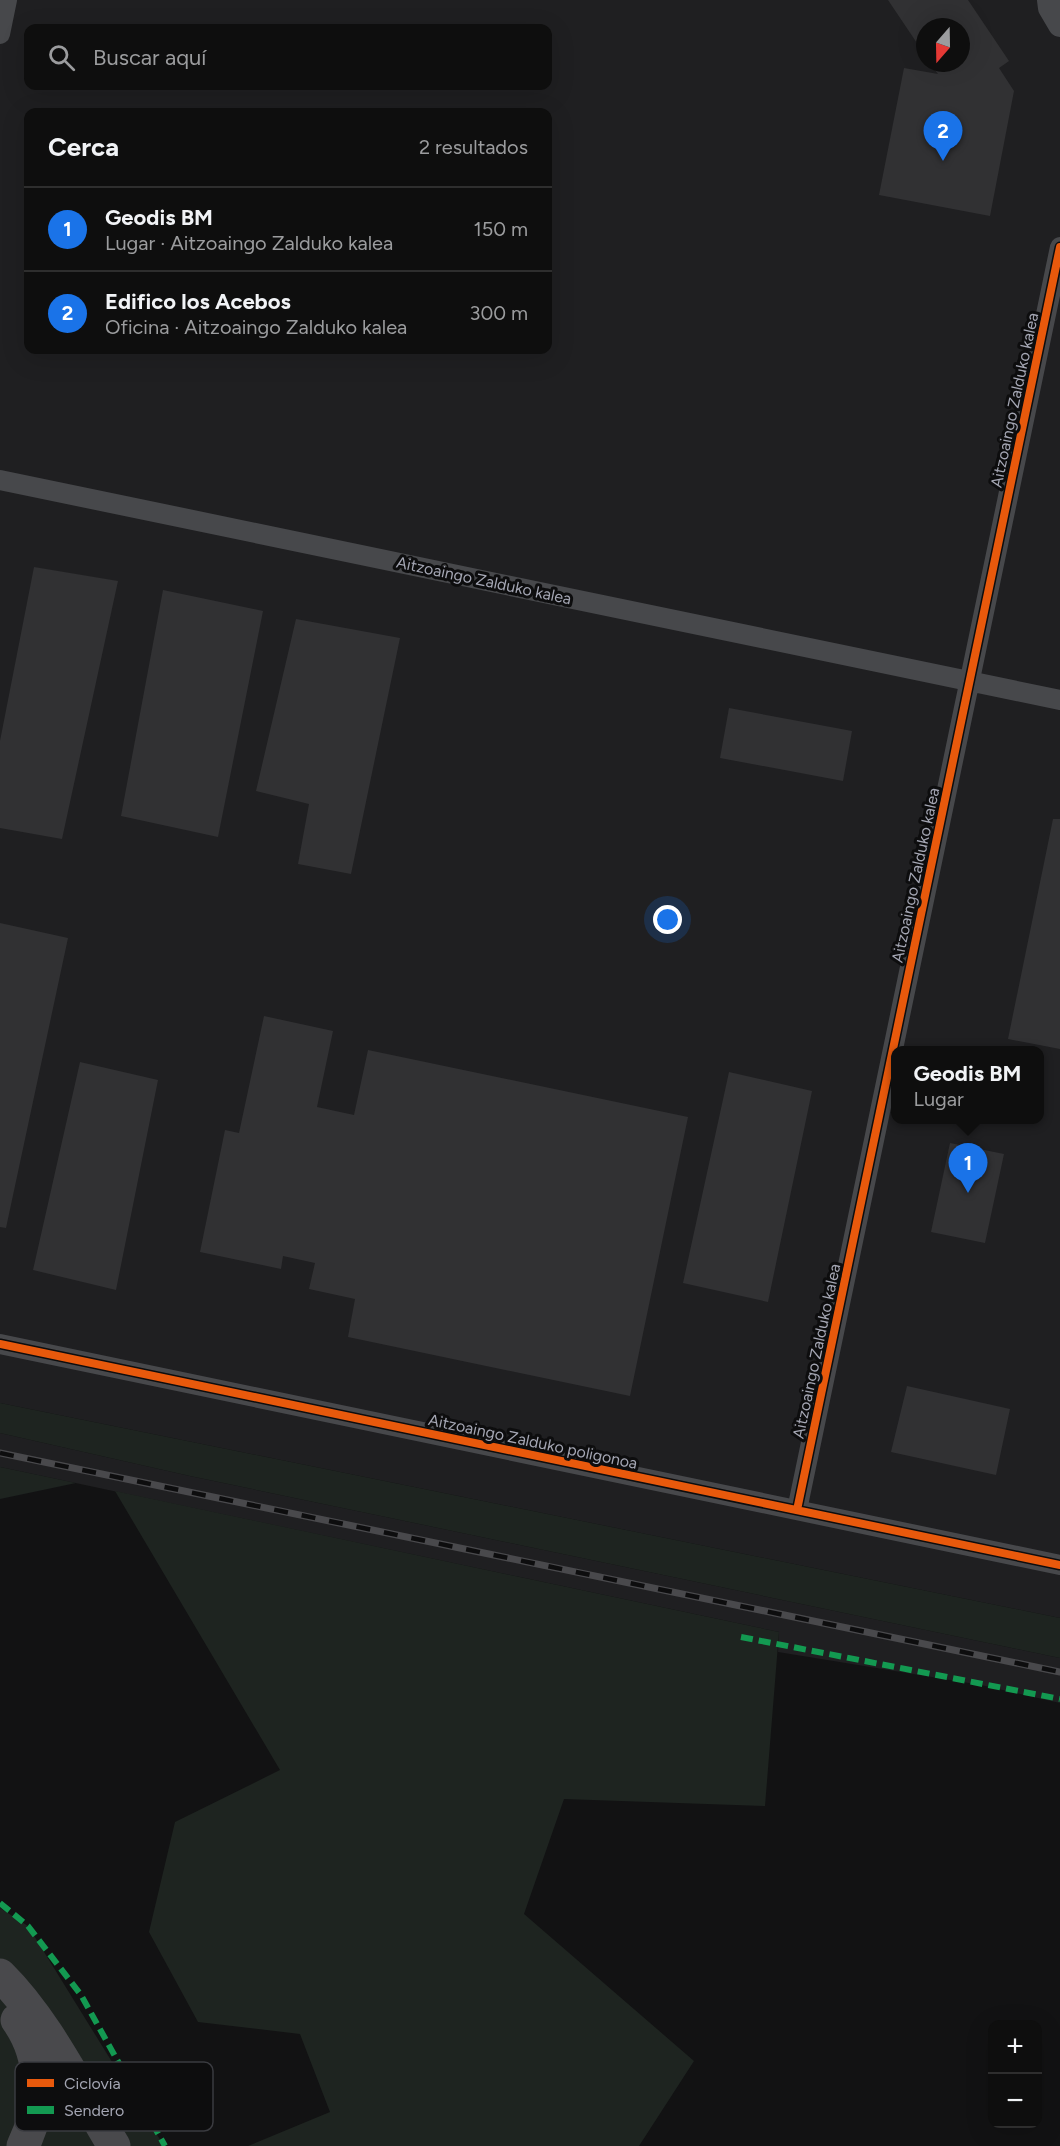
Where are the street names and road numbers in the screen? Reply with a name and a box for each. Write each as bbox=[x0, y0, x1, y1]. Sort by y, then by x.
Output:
street label: Aitzoaingo Zalduko kalea bbox=[987, 311, 1042, 489]
street label: Aitzoaingo Zalduko kalea bbox=[395, 553, 573, 608]
street label: Aitzoaingo Zalduko kalea bbox=[888, 786, 943, 964]
street label: Aitzoaingo Zalduko kalea bbox=[789, 1262, 844, 1440]
street label: Aitzoaingo Zalduko poligonoa bbox=[427, 1410, 639, 1473]

